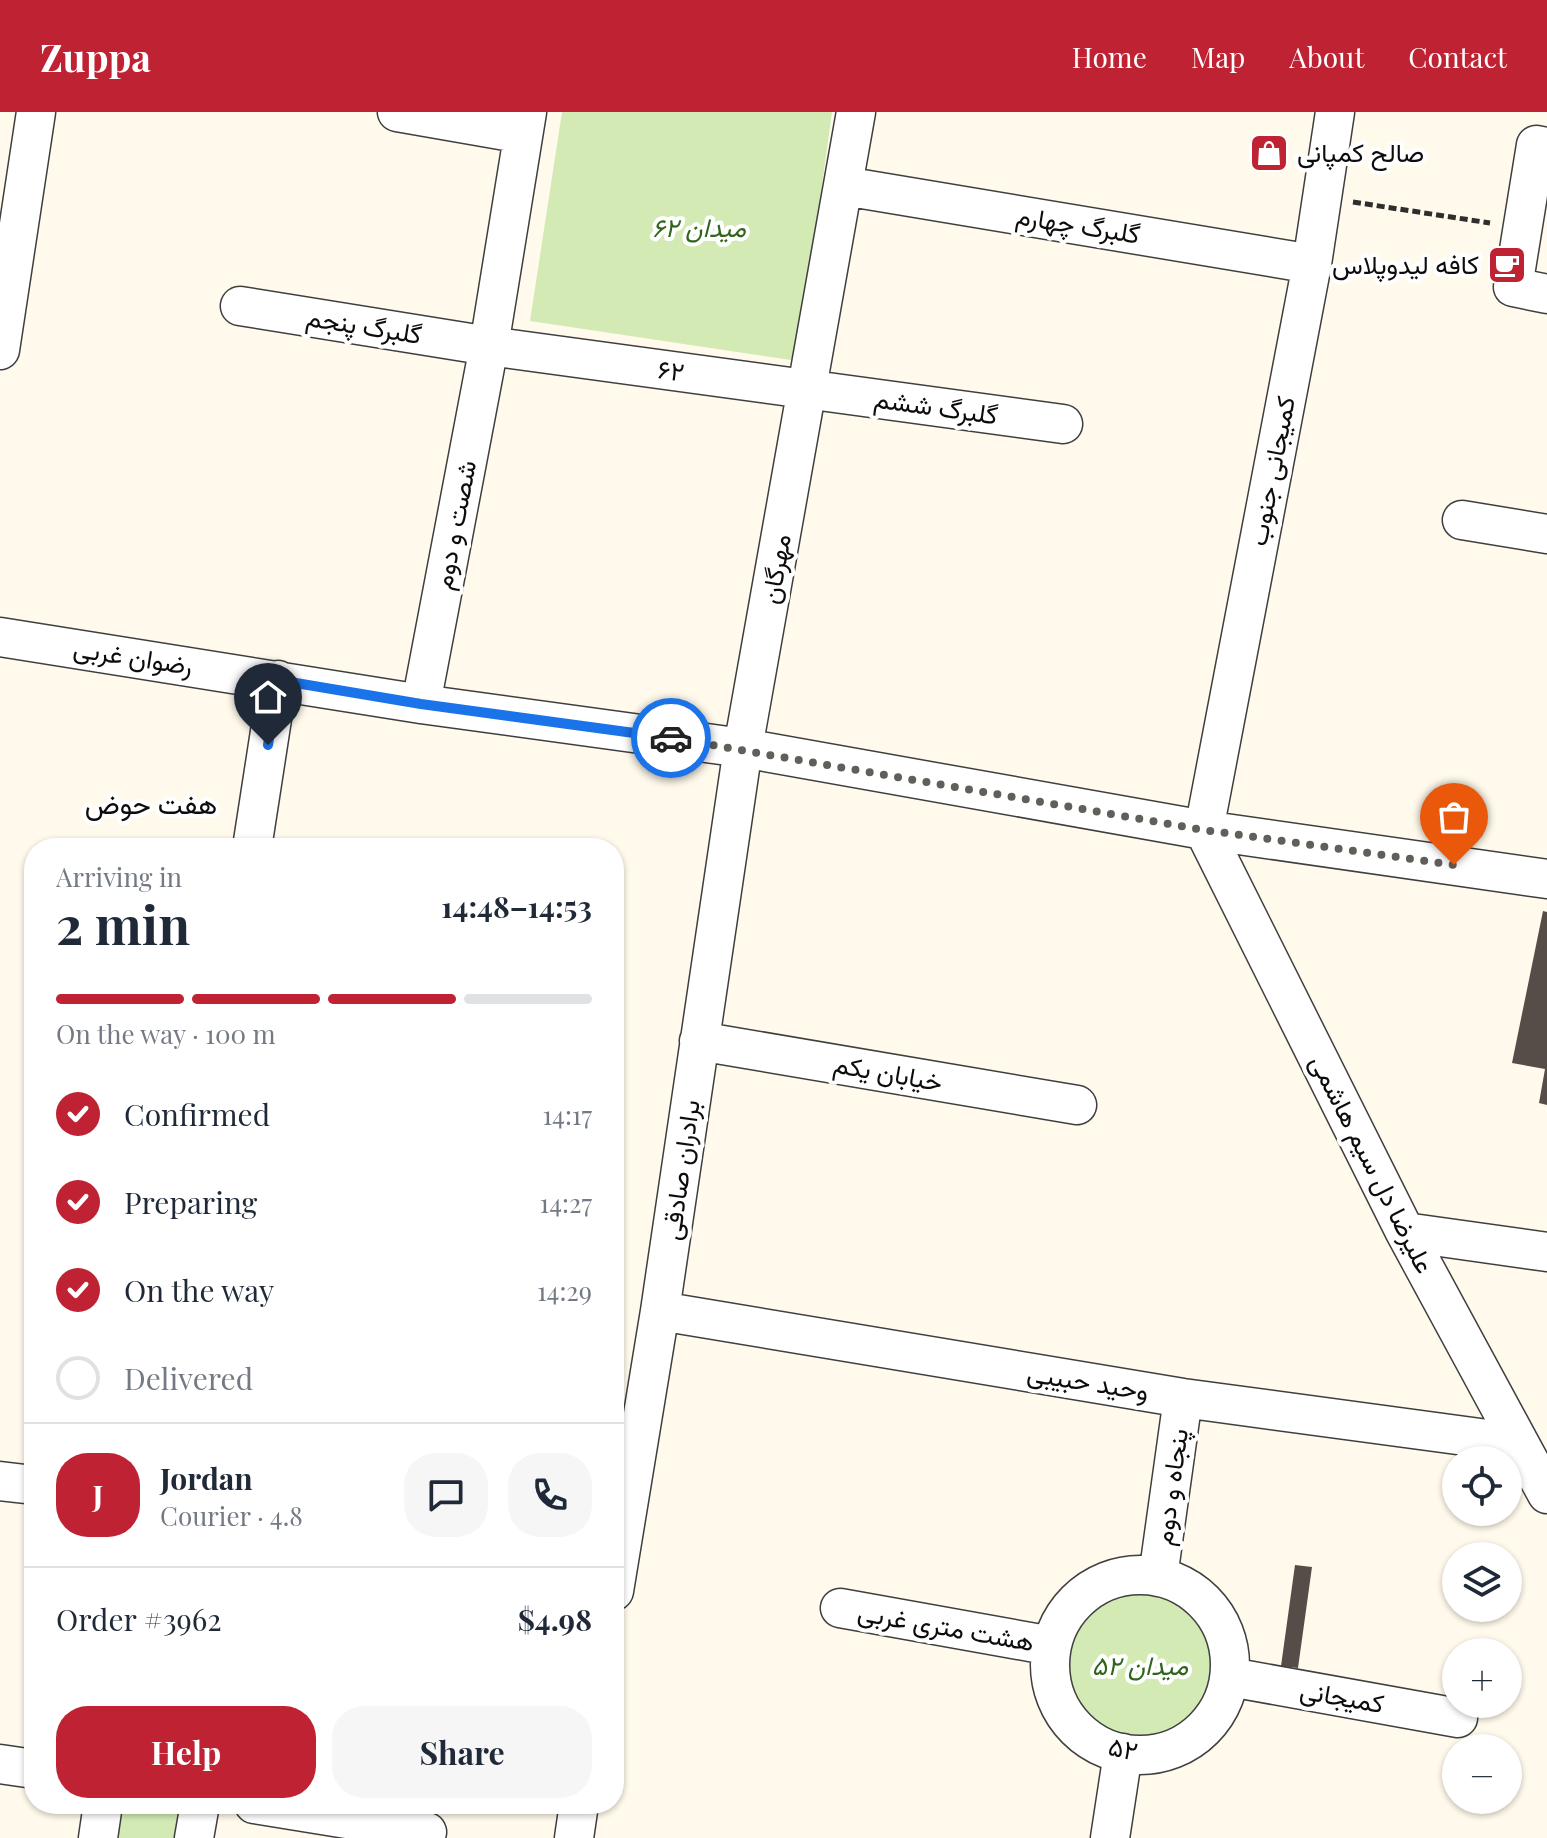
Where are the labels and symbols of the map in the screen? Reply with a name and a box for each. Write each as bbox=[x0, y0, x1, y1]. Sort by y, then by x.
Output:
shop icon: صالح کمپانی bbox=[1248, 132, 1290, 174]
place label: صالح کمپانی bbox=[1297, 134, 1424, 171]
street label: گلبرگ چهارم bbox=[1013, 196, 1143, 253]
park label: میدان ۶۲ bbox=[652, 209, 746, 244]
cafe icon: کافه لیدوپلاس bbox=[1486, 244, 1528, 286]
place label: کافه لیدوپلاس bbox=[1332, 246, 1479, 283]
street label: گلبرگ پنجم bbox=[304, 298, 425, 353]
street label: ۶۲ bbox=[656, 350, 687, 389]
street label: گلبرگ ششم bbox=[872, 380, 1000, 433]
street label: کمیجانی جنوب bbox=[1239, 393, 1302, 548]
street label: شصت و دوم bbox=[424, 457, 484, 593]
street label: مهرگان bbox=[751, 531, 798, 606]
street label: رضوان غربی bbox=[71, 629, 195, 682]
pin bbox=[234, 663, 302, 745]
courier bbox=[631, 698, 711, 778]
pin bbox=[1420, 783, 1488, 865]
district label: هفت حوض bbox=[85, 784, 217, 822]
street label: خیابان یکم bbox=[831, 1045, 945, 1099]
street label: علیرضا دل سیم هاشمی bbox=[1302, 1048, 1444, 1279]
street label: برادران صادقی bbox=[652, 1097, 707, 1242]
street label: وحید حبیبی bbox=[1025, 1354, 1152, 1407]
street label: پنجاه و دوم bbox=[1144, 1426, 1197, 1548]
street label: هشت متری غربی bbox=[855, 1593, 1037, 1658]
park label: میدان ۵۲ bbox=[1092, 1647, 1188, 1682]
street label: کمیجانی bbox=[1298, 1671, 1387, 1720]
street label: ۵۲ bbox=[1106, 1727, 1141, 1768]

